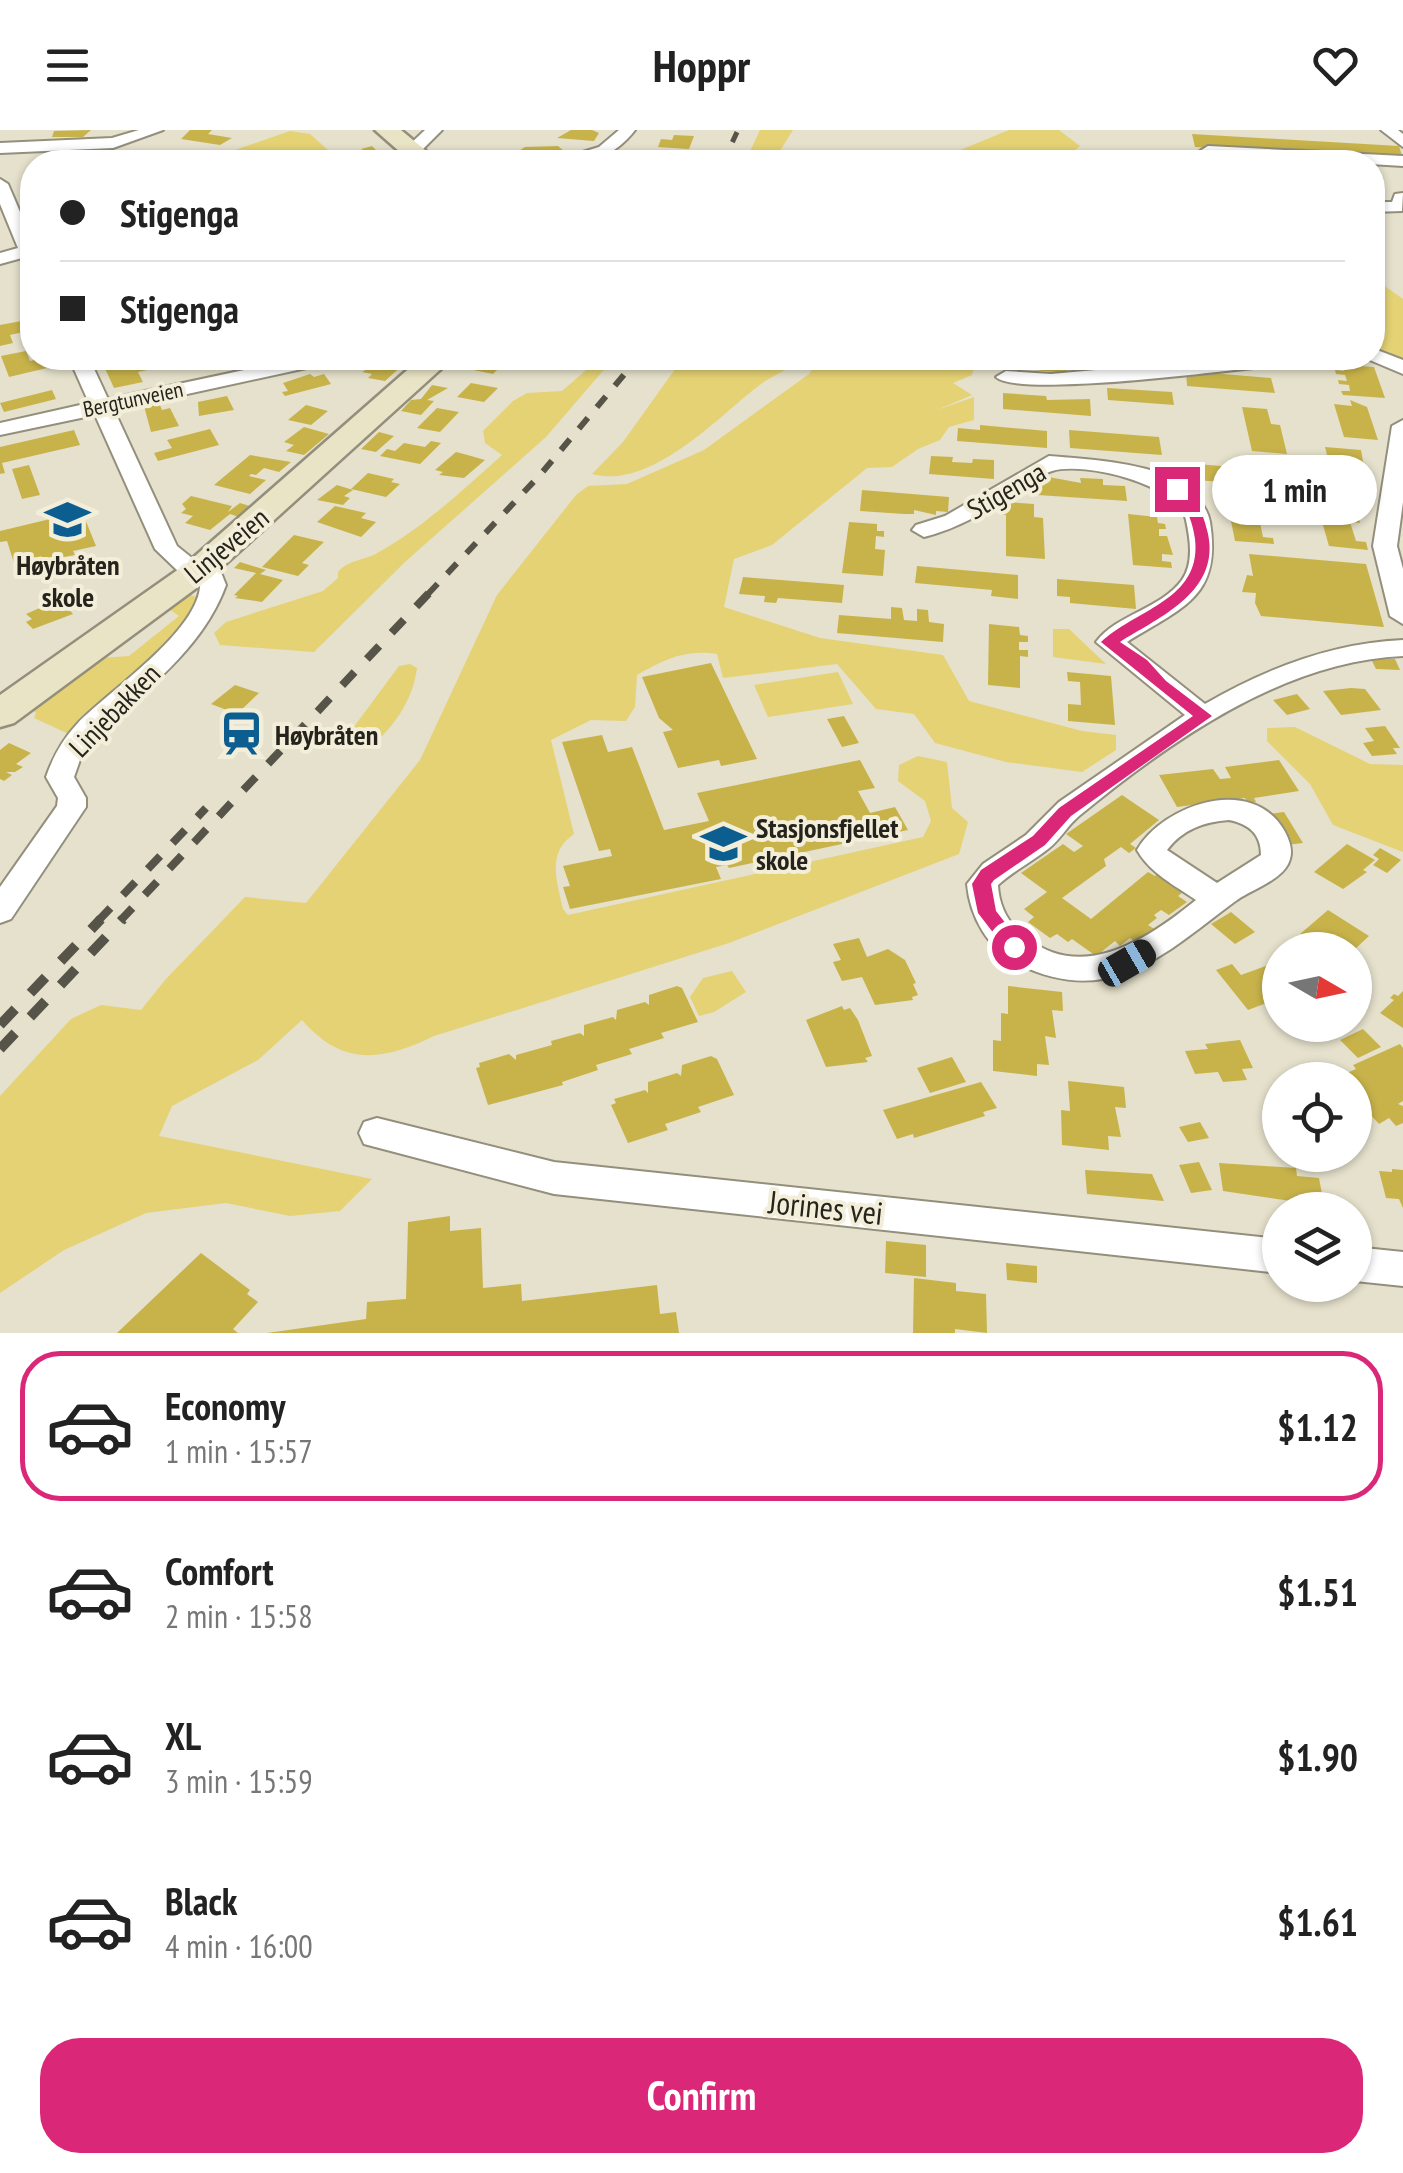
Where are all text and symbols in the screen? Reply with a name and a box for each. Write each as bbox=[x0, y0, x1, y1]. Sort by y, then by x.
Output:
text: Hoppr bbox=[653, 36, 750, 94]
icon: menu bbox=[40, 38, 95, 93]
icon: heart bbox=[1308, 38, 1363, 93]
text: Stigenga bbox=[120, 188, 239, 237]
text: Stigenga bbox=[120, 284, 239, 333]
street label: Bergtunveien bbox=[81, 375, 185, 423]
street label: Stigenga bbox=[960, 453, 1052, 527]
callout: 1 min bbox=[1212, 454, 1377, 524]
route end bbox=[1155, 467, 1200, 512]
text: 1 min bbox=[1262, 469, 1327, 511]
school or university icon: Høybråten skole bbox=[44, 495, 92, 543]
street label: Linjeveien bbox=[176, 499, 276, 591]
place label: Høybråten skole bbox=[16, 546, 120, 615]
street label: Linjebakken bbox=[60, 655, 168, 765]
station icon: Høybråten bbox=[218, 710, 266, 758]
place label: Høybråten bbox=[275, 716, 378, 753]
place label: Stasjonsfjellet skole bbox=[756, 809, 898, 878]
school or university icon: Stasjonsfjellet skole bbox=[699, 819, 747, 867]
route start bbox=[992, 925, 1037, 970]
north arrow bbox=[1262, 932, 1372, 1042]
map controls bbox=[1262, 932, 1372, 1302]
car bbox=[1094, 935, 1160, 991]
button: locate bbox=[1262, 1062, 1372, 1172]
street label: Jorines vei bbox=[766, 1180, 885, 1234]
button: layers bbox=[1262, 1192, 1372, 1302]
icon: car bbox=[45, 1381, 135, 1471]
text: Economy bbox=[165, 1381, 285, 1430]
text: $1.12 bbox=[1277, 1402, 1358, 1451]
text: 1 min · 15:57 bbox=[165, 1430, 313, 1472]
icon: car bbox=[45, 1546, 135, 1636]
text: Comfort bbox=[165, 1546, 274, 1595]
text: $1.51 bbox=[1277, 1567, 1358, 1616]
text: 2 min · 15:58 bbox=[165, 1595, 313, 1637]
icon: car bbox=[45, 1711, 135, 1801]
text: XL bbox=[165, 1711, 201, 1760]
text: $1.90 bbox=[1277, 1732, 1358, 1781]
text: 3 min · 15:59 bbox=[165, 1760, 313, 1802]
icon: car bbox=[45, 1876, 135, 1966]
text: Black bbox=[165, 1876, 238, 1925]
text: $1.61 bbox=[1277, 1897, 1358, 1946]
text: 4 min · 16:00 bbox=[165, 1925, 313, 1967]
button: Confirm bbox=[40, 2038, 1363, 2153]

